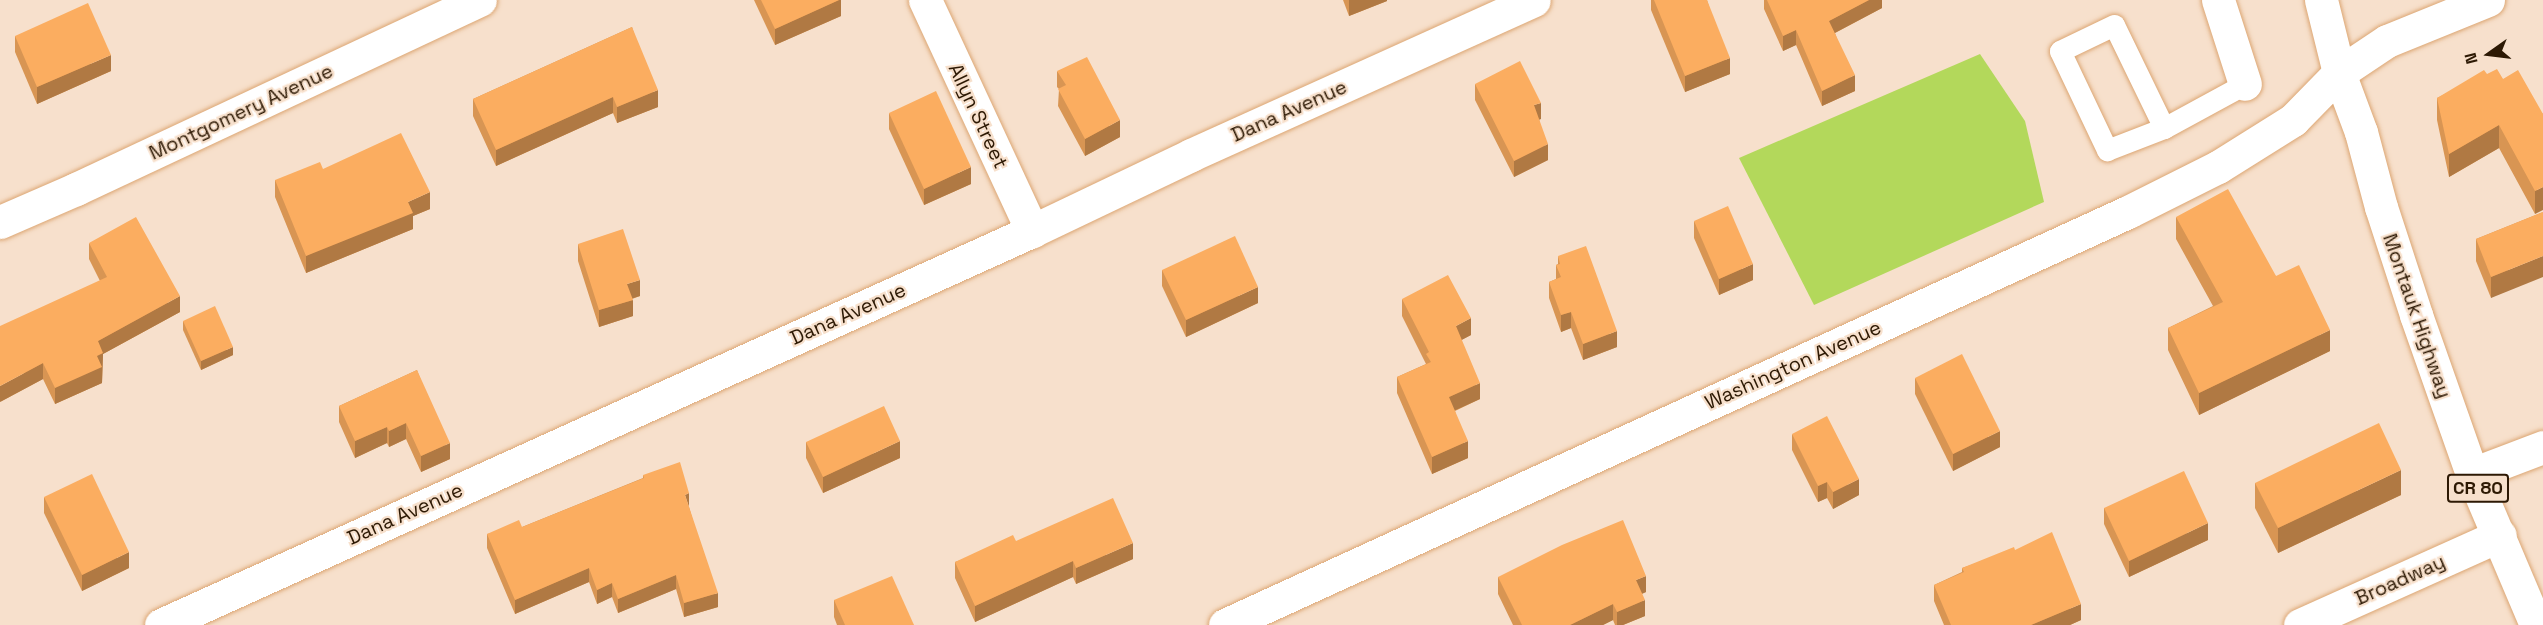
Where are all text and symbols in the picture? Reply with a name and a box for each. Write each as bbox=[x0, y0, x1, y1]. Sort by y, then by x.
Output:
north arrow bbox=[2459, 24, 2519, 84]
text: N bbox=[2460, 51, 2483, 66]
street label: Montgomery Avenue bbox=[145, 59, 337, 165]
street label: Allyn Street bbox=[943, 60, 1013, 172]
street label: Dana Avenue bbox=[1227, 75, 1351, 147]
street label: Montauk Highway bbox=[2378, 231, 2456, 401]
street label: Dana Avenue bbox=[786, 278, 910, 350]
street label: Washington Avenue bbox=[1701, 315, 1885, 415]
road number: CR 80 bbox=[2446, 473, 2510, 503]
street label: Dana Avenue bbox=[343, 478, 467, 550]
street label: Broadway bbox=[2351, 549, 2449, 611]

